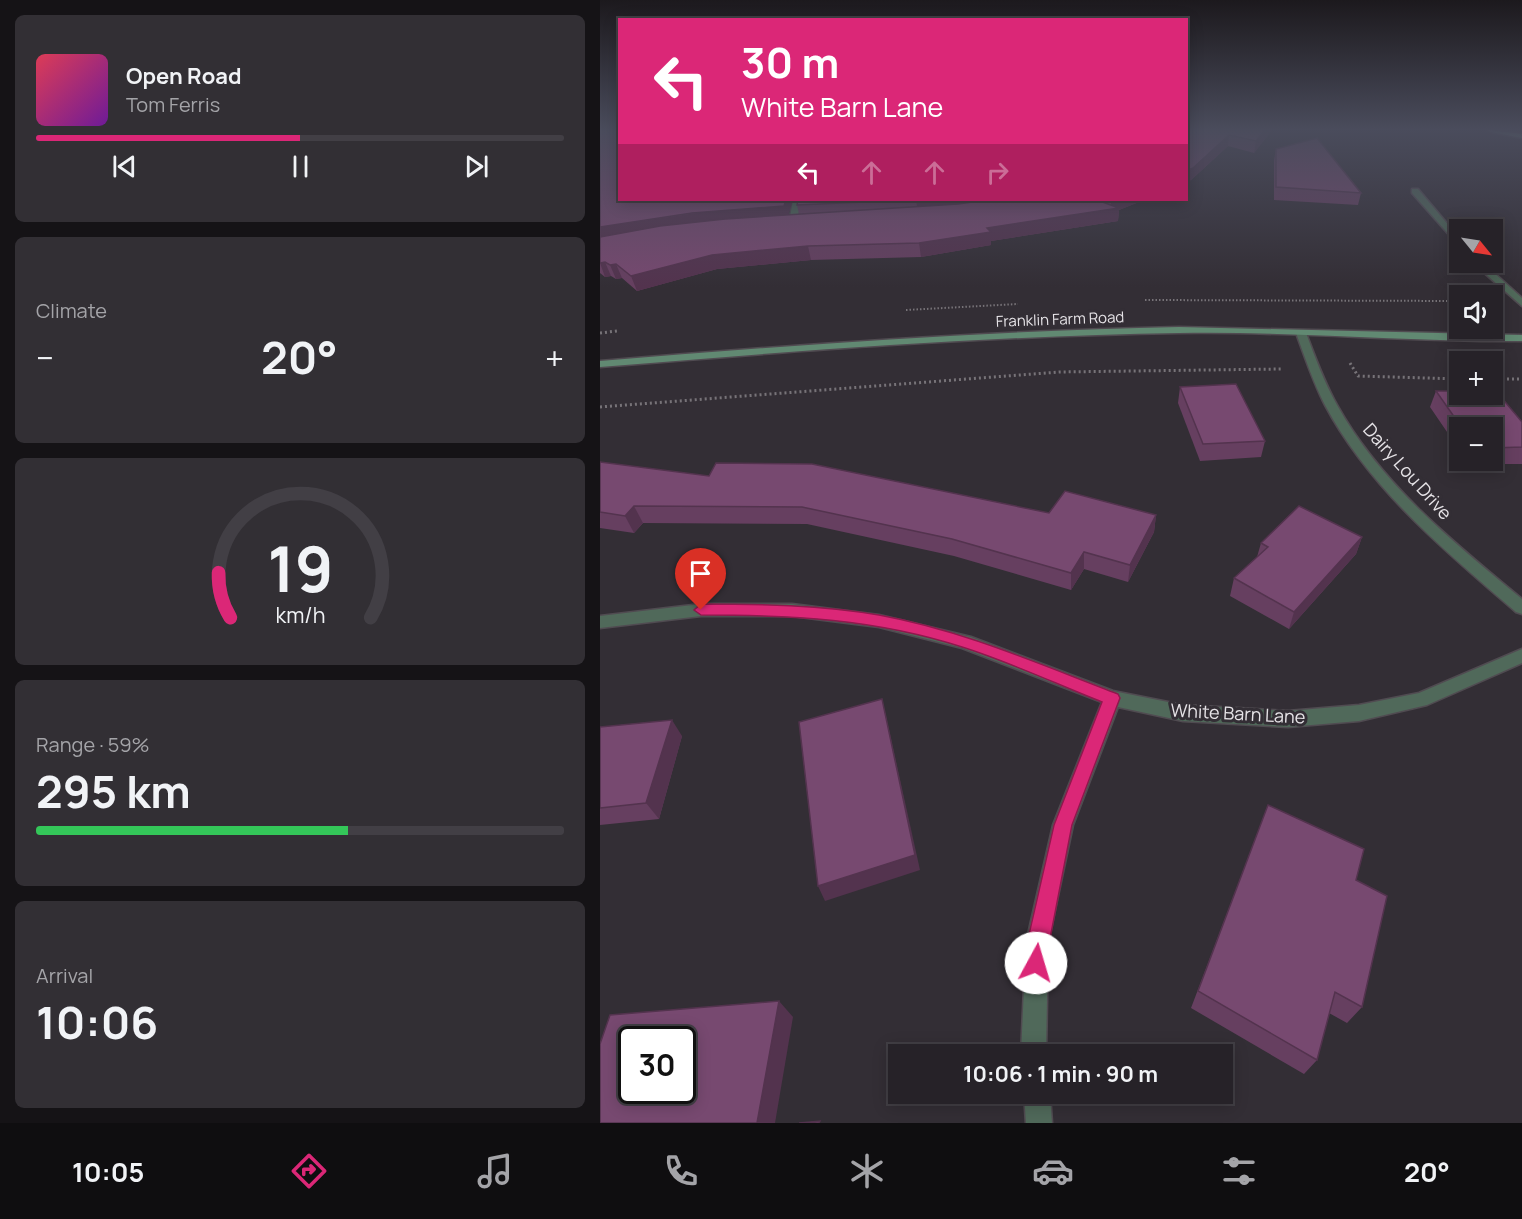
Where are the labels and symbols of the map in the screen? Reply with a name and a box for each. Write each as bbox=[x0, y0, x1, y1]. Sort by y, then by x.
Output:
north arrow bbox=[1449, 219, 1503, 273]
street label: Franklin Farm Road bbox=[995, 306, 1125, 332]
street label: Dairy Lou Drive bbox=[1358, 418, 1458, 524]
pin bbox=[675, 548, 726, 610]
street label: White Barn Lane bbox=[1170, 697, 1306, 729]
position arrow bbox=[1004, 931, 1068, 995]
speed limit sign: 30 bbox=[618, 1026, 696, 1104]

